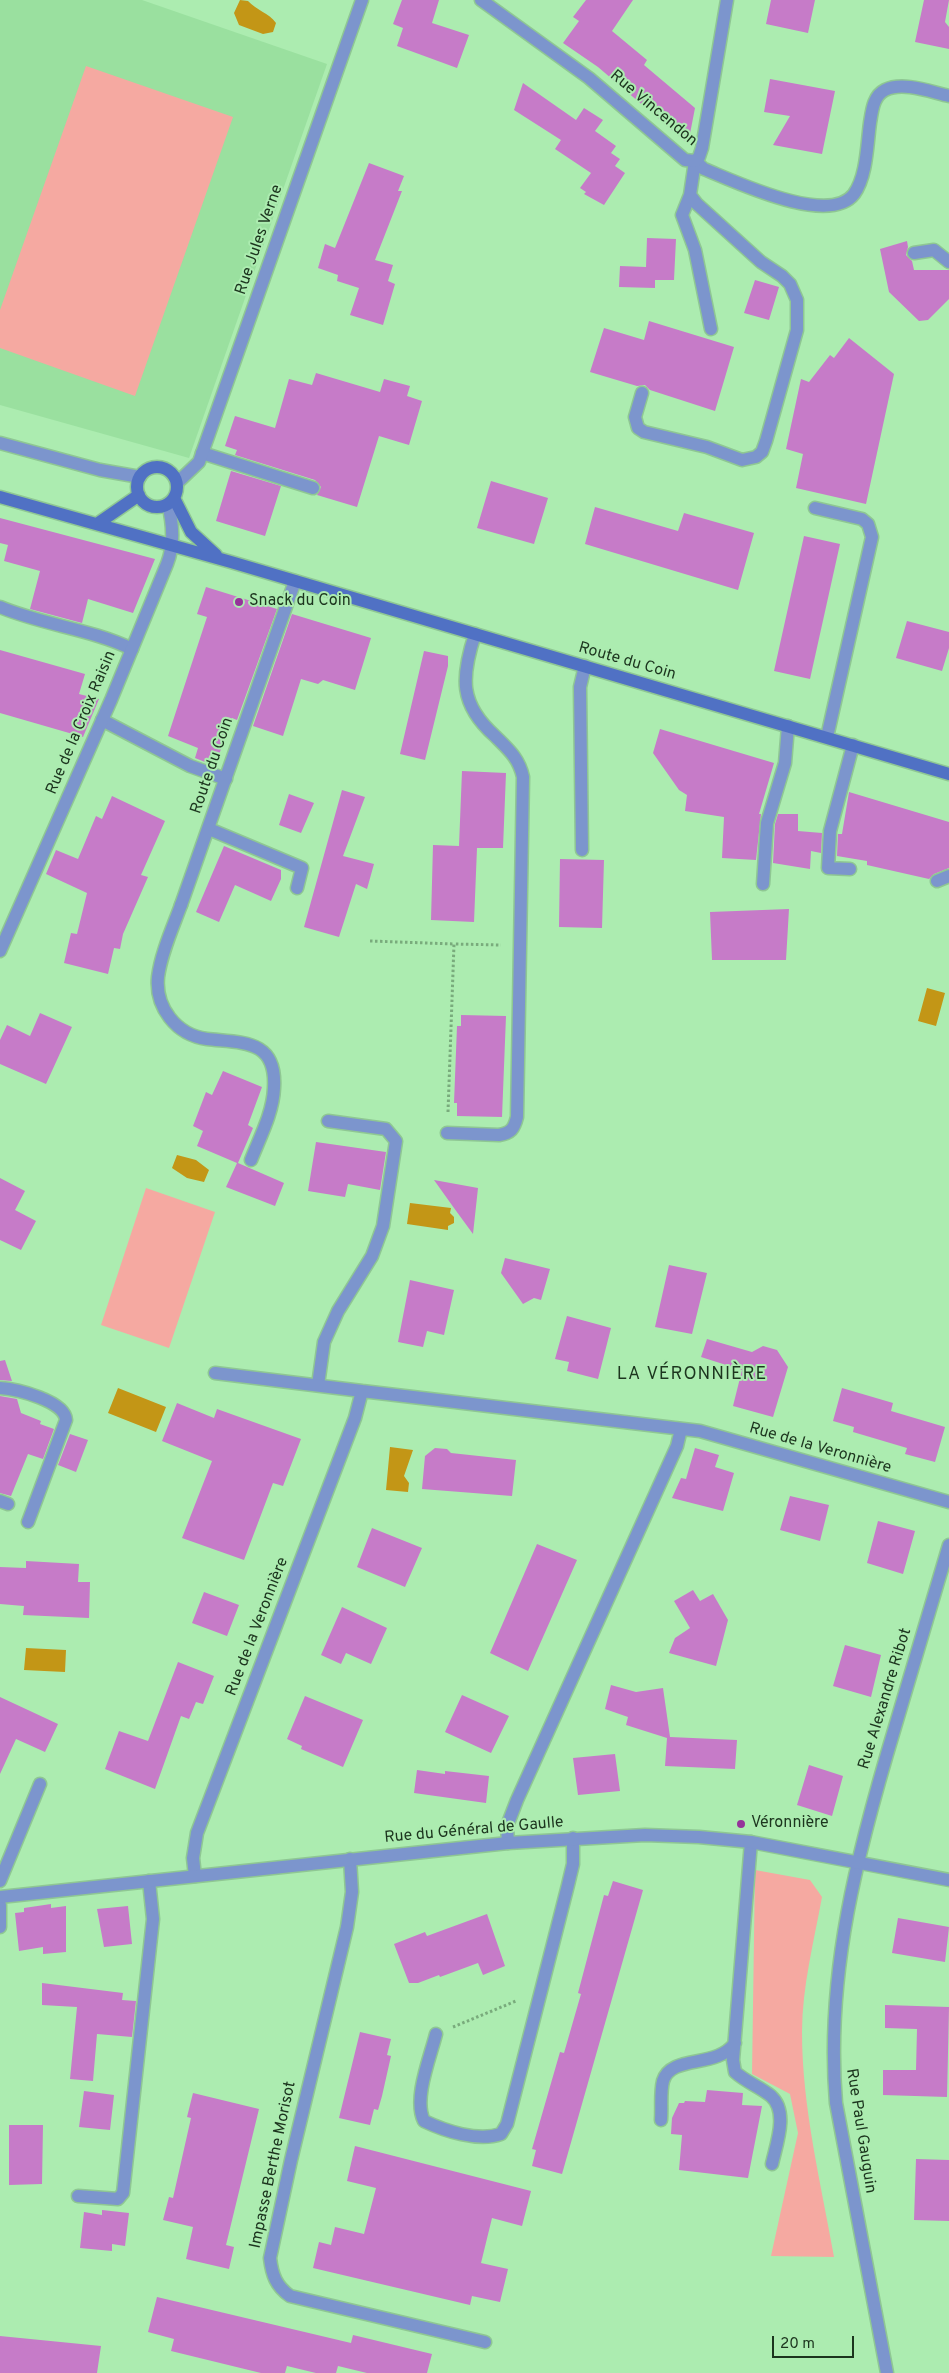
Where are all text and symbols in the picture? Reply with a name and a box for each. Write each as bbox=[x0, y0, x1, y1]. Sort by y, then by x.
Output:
street label: Rue Vincendon bbox=[605, 67, 701, 151]
street label: Rue Jules Verne bbox=[232, 182, 288, 298]
place label: Snack du Coin bbox=[249, 592, 351, 612]
marker: Snack du Coin bbox=[233, 596, 245, 608]
street label: Route du Coin bbox=[576, 639, 678, 685]
street label: Rue de la Croix Raisin bbox=[43, 648, 121, 798]
street label: Route du Coin bbox=[188, 715, 238, 817]
district label: LA VÉRONNIÈRE bbox=[615, 1364, 769, 1386]
street label: Rue de la Veronnière bbox=[747, 1419, 893, 1479]
street label: Rue de la Veronnière bbox=[223, 1555, 293, 1699]
street label: Rue Alexandre Ribot bbox=[855, 1626, 917, 1772]
street label: Rue du Général de Gaulle bbox=[384, 1814, 564, 1848]
place label: Véronnière bbox=[751, 1814, 829, 1834]
marker: Véronnière bbox=[735, 1818, 747, 1830]
street label: Rue Paul Gauguin bbox=[841, 2067, 879, 2195]
street label: Impasse Berthe Morisot bbox=[247, 2080, 301, 2250]
scale bar bbox=[774, 2326, 856, 2358]
text: 20 m bbox=[780, 2335, 815, 2354]

